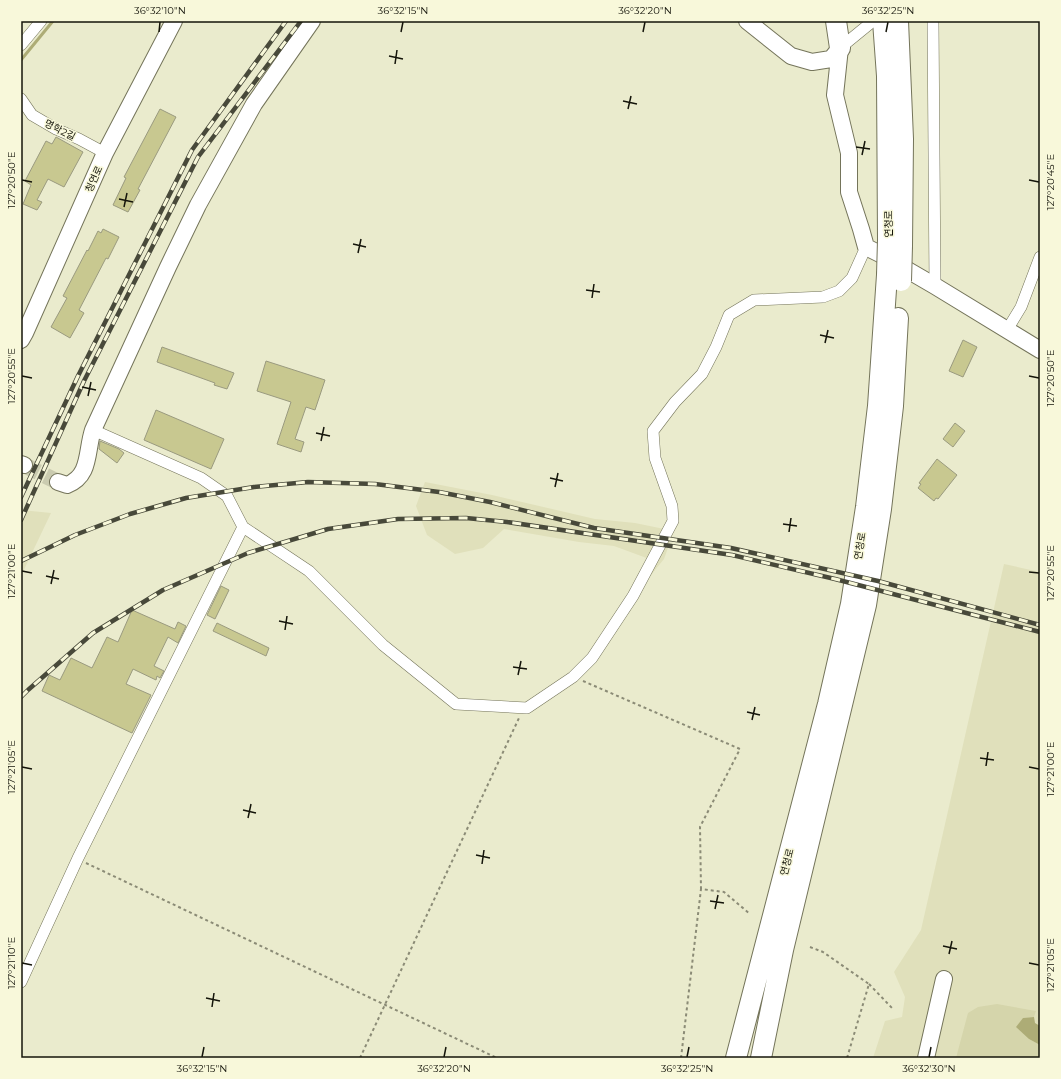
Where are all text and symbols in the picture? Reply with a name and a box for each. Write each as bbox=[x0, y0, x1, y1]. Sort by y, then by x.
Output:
text: 36°32'10"N bbox=[134, 4, 186, 17]
text: 36°32'15"N bbox=[378, 4, 428, 17]
text: 36°32'20"N bbox=[618, 4, 672, 17]
text: 36°32'25"N bbox=[862, 4, 914, 17]
street label: 명학2길 bbox=[42, 117, 78, 143]
text: 127°20'50"E bbox=[5, 151, 18, 208]
text: 127°20'45"E bbox=[1044, 154, 1057, 210]
street label: 청연로 bbox=[82, 164, 106, 194]
street label: 연청로 bbox=[882, 210, 895, 238]
text: 127°20'55"E bbox=[5, 348, 18, 404]
text: 127°20'50"E bbox=[1044, 349, 1057, 406]
street label: 연청로 bbox=[851, 531, 869, 561]
text: 127°21'00"E bbox=[5, 543, 18, 598]
text: 127°20'55"E bbox=[1044, 545, 1057, 601]
text: 127°21'05"E bbox=[5, 740, 18, 794]
text: 127°21'00"E bbox=[1044, 741, 1057, 796]
street label: 연청로 bbox=[777, 847, 797, 877]
text: 127°21'10"E bbox=[5, 937, 18, 989]
text: 127°21'05"E bbox=[1044, 938, 1057, 992]
text: 36°32'15"N bbox=[177, 1062, 227, 1075]
text: 36°32'20"N bbox=[417, 1062, 471, 1075]
text: 36°32'25"N bbox=[661, 1062, 713, 1075]
text: 36°32'30"N bbox=[902, 1062, 956, 1075]

